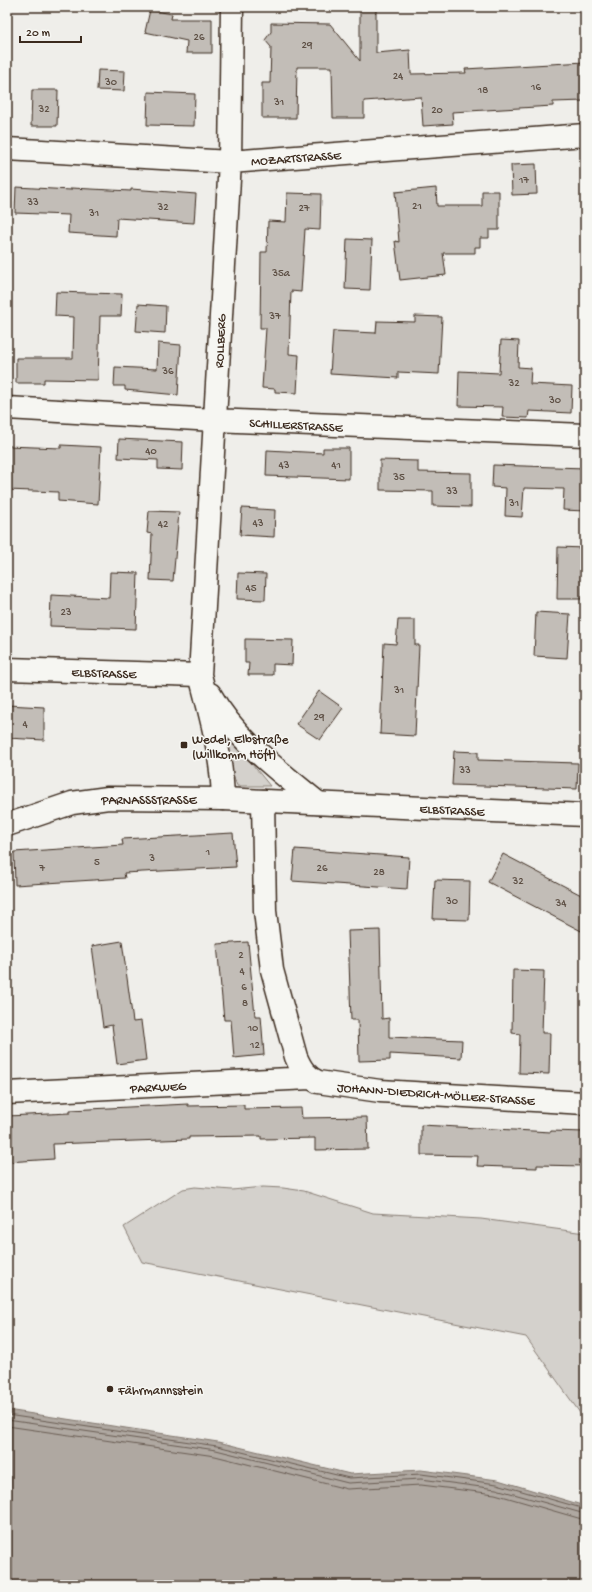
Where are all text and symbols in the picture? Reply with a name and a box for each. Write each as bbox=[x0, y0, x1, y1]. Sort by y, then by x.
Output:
scale bar bbox=[20, 18, 81, 44]
text: 20 m bbox=[26, 27, 51, 41]
house number: 26 bbox=[194, 32, 205, 44]
house number: 29 bbox=[302, 40, 313, 52]
house number: 24 bbox=[393, 71, 404, 83]
house number: 30 bbox=[104, 77, 117, 89]
house number: 16 bbox=[530, 82, 541, 94]
house number: 18 bbox=[477, 85, 488, 97]
house number: 31 bbox=[273, 97, 284, 109]
house number: 32 bbox=[37, 104, 50, 116]
house number: 20 bbox=[431, 105, 443, 117]
street label: MOZARTSTRASSE bbox=[251, 149, 343, 170]
house number: 17 bbox=[518, 175, 529, 187]
house number: 33 bbox=[26, 197, 39, 209]
house number: 21 bbox=[412, 201, 422, 213]
house number: 32 bbox=[156, 202, 169, 214]
house number: 27 bbox=[298, 203, 310, 215]
house number: 31 bbox=[88, 208, 99, 220]
house number: 35a bbox=[271, 268, 291, 280]
house number: 37 bbox=[268, 311, 281, 323]
street label: ROLLBERG bbox=[213, 313, 230, 368]
house number: 36 bbox=[161, 366, 174, 378]
house number: 32 bbox=[507, 378, 520, 390]
house number: 30 bbox=[548, 395, 561, 407]
street label: SCHILLERSTRASSE bbox=[249, 417, 344, 436]
house number: 40 bbox=[145, 446, 157, 458]
house number: 43 bbox=[279, 460, 290, 472]
house number: 41 bbox=[331, 460, 341, 472]
house number: 35 bbox=[392, 472, 405, 484]
house number: 33 bbox=[445, 486, 458, 498]
house number: 31 bbox=[508, 498, 519, 510]
house number: 43 bbox=[253, 518, 264, 530]
house number: 42 bbox=[158, 519, 169, 531]
house number: 45 bbox=[246, 583, 257, 595]
house number: 23 bbox=[60, 607, 72, 619]
street label: ELBSTRASSE bbox=[71, 666, 138, 683]
house number: 31 bbox=[393, 685, 404, 697]
house number: 29 bbox=[314, 712, 325, 724]
house number: 4 bbox=[22, 719, 28, 731]
place label: Wedel, Elbstraße (Willkomm Höft) bbox=[192, 733, 289, 763]
marker: Wedel, Elbstraße (Willkomm Höft) bbox=[179, 740, 189, 750]
house number: 33 bbox=[458, 765, 471, 777]
street label: PARNASSSTRASSE bbox=[100, 794, 198, 809]
street label: ELBSTRASSE bbox=[419, 802, 486, 821]
house number: 1 bbox=[205, 847, 210, 859]
house number: 3 bbox=[148, 853, 155, 865]
house number: 5 bbox=[94, 857, 100, 869]
house number: 7 bbox=[38, 863, 45, 875]
house number: 26 bbox=[317, 863, 328, 875]
house number: 28 bbox=[373, 867, 385, 879]
house number: 32 bbox=[511, 876, 524, 888]
house number: 30 bbox=[445, 896, 458, 908]
house number: 34 bbox=[555, 898, 567, 910]
house number: 2 bbox=[238, 950, 244, 962]
house number: 4 bbox=[239, 966, 245, 978]
house number: 6 bbox=[241, 982, 247, 994]
house number: 8 bbox=[242, 998, 248, 1010]
house number: 10 bbox=[247, 1023, 258, 1035]
house number: 12 bbox=[249, 1040, 261, 1052]
street label: PARKWEG bbox=[129, 1079, 187, 1098]
street label: JOHANN-DIEDRICH-MÖLLER-STRASSE bbox=[336, 1081, 536, 1110]
marker: Fährmannsstein bbox=[105, 1384, 115, 1394]
place label: Fährmannsstein bbox=[117, 1384, 204, 1399]

